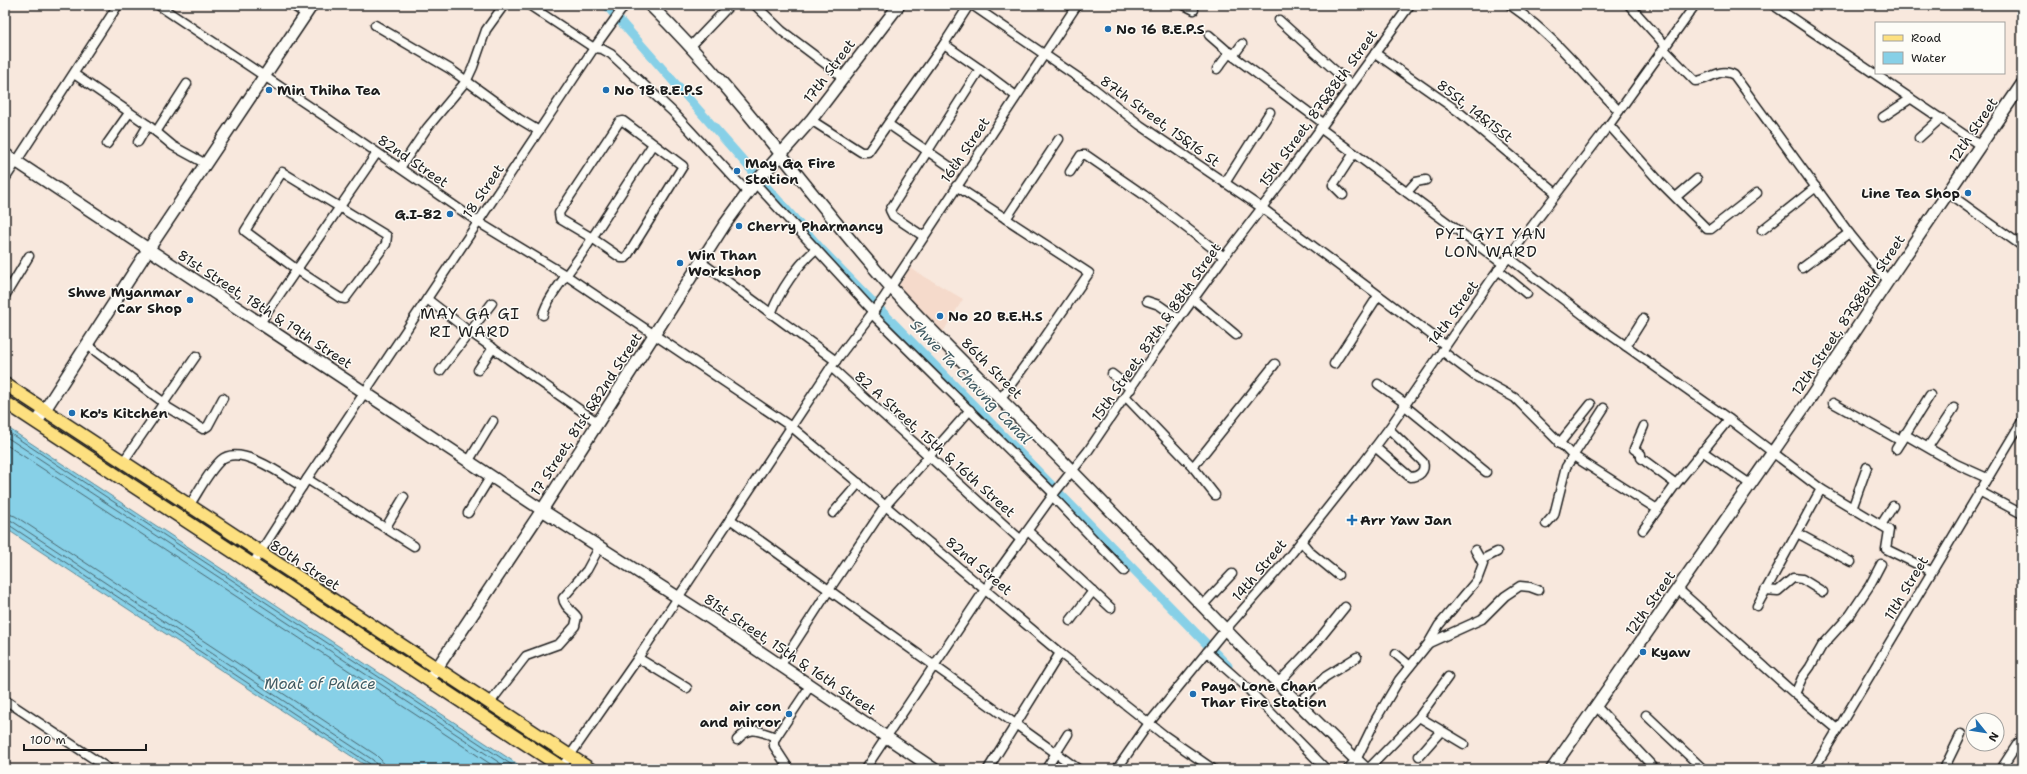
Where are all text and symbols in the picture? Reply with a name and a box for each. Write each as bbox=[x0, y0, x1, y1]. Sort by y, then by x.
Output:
place label: No 16 B.E.P.S bbox=[1116, 20, 1205, 38]
legend bbox=[1875, 22, 2005, 74]
marker: No 16 B.E.P.S bbox=[1103, 24, 1113, 34]
street label: 15th Street, 87&88th Street bbox=[1255, 26, 1381, 190]
text: Road bbox=[1911, 30, 1942, 46]
street label: 17th Street bbox=[799, 36, 859, 106]
text: Water bbox=[1911, 50, 1947, 66]
street label: 87th Street, 15&16 St bbox=[1097, 71, 1223, 171]
street label: 85St, 14&15St bbox=[1433, 76, 1517, 146]
place label: Min Thiha Tea bbox=[277, 81, 381, 99]
place label: No 18 B.E.P.S bbox=[614, 81, 703, 99]
marker: Min Thiha Tea bbox=[264, 85, 274, 95]
marker: No 18 B.E.P.S bbox=[601, 85, 611, 95]
street label: 12th Street bbox=[1945, 94, 2001, 166]
street label: 16th Street bbox=[936, 114, 994, 186]
street label: 82nd Street bbox=[374, 131, 452, 191]
place label: May Ga Fire Station bbox=[745, 154, 835, 188]
street label: 18 Street bbox=[458, 161, 508, 221]
marker: May Ga Fire Station bbox=[732, 166, 742, 176]
place label: Line Tea Shop bbox=[1861, 184, 1960, 202]
marker: Line Tea Shop bbox=[1963, 188, 1973, 198]
place label: G.I-82 bbox=[394, 205, 442, 223]
marker: G.I-82 bbox=[445, 209, 455, 219]
place label: Cherry Pharmancy bbox=[747, 217, 883, 235]
marker: Cherry Pharmancy bbox=[734, 221, 744, 231]
district label: PYI GYI YAN LON WARD bbox=[1435, 223, 1547, 262]
street label: 12th Street, 87&88th Street bbox=[1787, 231, 1909, 399]
street label: 15th Street, 87th & 88th Street bbox=[1087, 239, 1225, 425]
street label: 81st Street, 18th & 19th Street bbox=[174, 246, 356, 372]
place label: Win Than Workshop bbox=[688, 246, 761, 280]
marker: Win Than Workshop bbox=[675, 258, 685, 268]
street label: 14th Street bbox=[1424, 277, 1482, 349]
place label: Shwe Myanmar Car Shop bbox=[68, 283, 182, 317]
marker: Shwe Myanmar Car Shop bbox=[185, 295, 195, 305]
district label: MAY GA GI RI WARD bbox=[420, 303, 520, 342]
place label: No 20 B.E.H.S bbox=[948, 307, 1043, 325]
marker: No 20 B.E.H.S bbox=[935, 311, 945, 321]
water label: Shwe Ta Chaung Canal bbox=[906, 315, 1036, 449]
street label: 17 Street, 81st &82nd Street bbox=[526, 329, 646, 499]
street label: 86th Street bbox=[958, 334, 1026, 402]
street label: 82 A Street, 15th & 16th Street bbox=[851, 367, 1019, 521]
place label: Ko's Kitchen bbox=[80, 404, 168, 422]
marker: Ko's Kitchen bbox=[67, 408, 77, 418]
place label: Arr Yaw Jan bbox=[1360, 511, 1452, 529]
marker: Arr Yaw Jan bbox=[1347, 515, 1357, 525]
street label: 82nd Street bbox=[942, 533, 1016, 599]
street label: 14th Street bbox=[1228, 535, 1290, 605]
street label: 80th Street bbox=[267, 536, 343, 594]
street label: 11th Street bbox=[1880, 553, 1932, 623]
street label: 12th Street bbox=[1621, 567, 1679, 639]
street label: 81st Street, 15th & 16th Street bbox=[700, 590, 880, 718]
place label: Kyaw bbox=[1651, 643, 1691, 661]
marker: Kyaw bbox=[1638, 647, 1648, 657]
water label: Moat of Palace bbox=[264, 674, 376, 694]
place label: Paya Lone Chan Thar Fire Station bbox=[1201, 677, 1327, 711]
marker: Paya Lone Chan Thar Fire Station bbox=[1188, 689, 1198, 699]
place label: air con and mirror bbox=[700, 697, 781, 731]
marker: air con and mirror bbox=[784, 709, 794, 719]
north arrow bbox=[1965, 712, 2005, 752]
scale bar bbox=[24, 726, 146, 752]
text: N bbox=[1984, 729, 2002, 745]
text: 100 m bbox=[30, 732, 66, 748]

